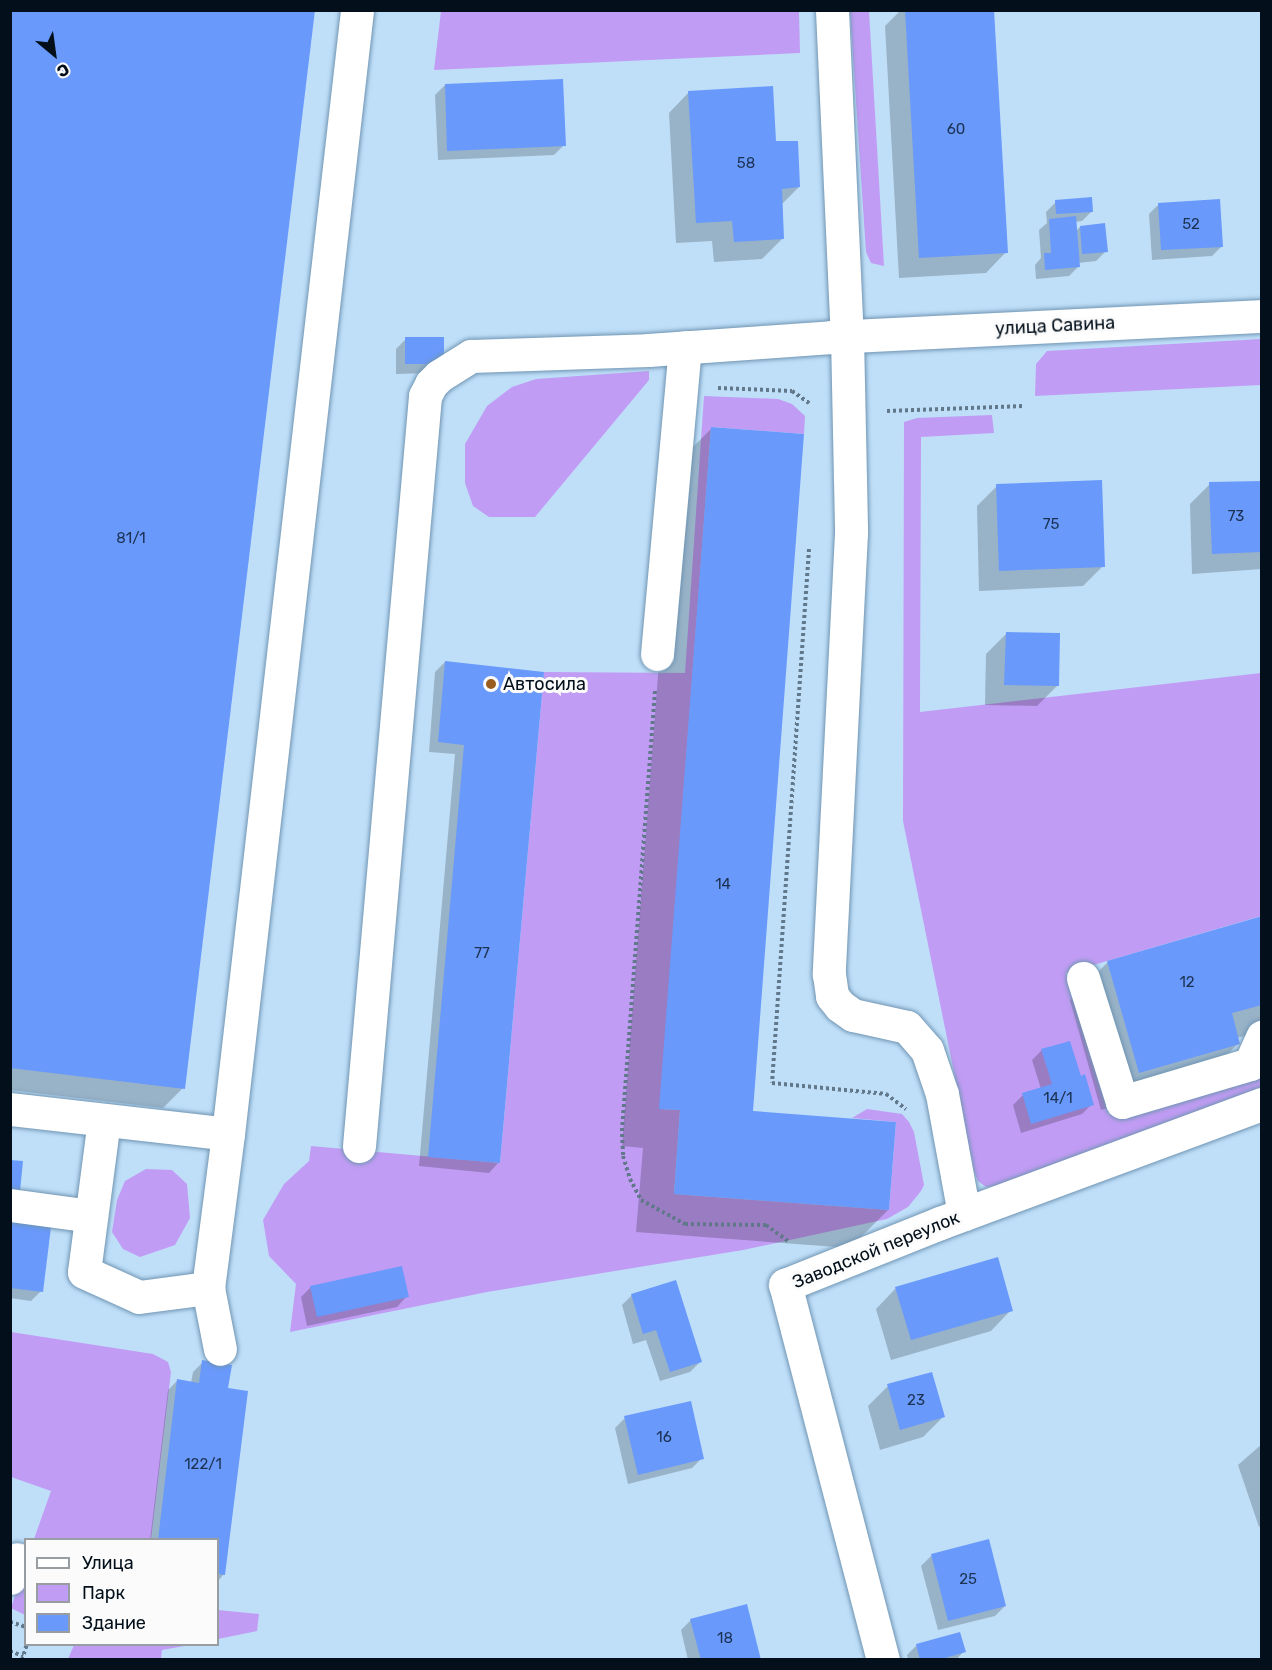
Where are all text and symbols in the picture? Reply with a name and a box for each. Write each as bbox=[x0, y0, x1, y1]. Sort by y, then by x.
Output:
north arrow bbox=[24, 24, 84, 84]
text: С bbox=[53, 59, 72, 81]
house number: 60 bbox=[947, 121, 965, 139]
house number: 58 bbox=[737, 155, 755, 173]
house number: 52 bbox=[1182, 216, 1200, 234]
street label: улица Савина bbox=[994, 312, 1116, 340]
house number: 73 bbox=[1228, 508, 1244, 526]
house number: 75 bbox=[1043, 516, 1059, 534]
house number: 81/1 bbox=[116, 530, 146, 548]
place label: Автосила bbox=[503, 673, 586, 695]
marker: Автосила bbox=[484, 677, 498, 691]
house number: 14 bbox=[715, 876, 731, 894]
house number: 77 bbox=[474, 945, 490, 963]
house number: 12 bbox=[1179, 974, 1195, 992]
house number: 14/1 bbox=[1043, 1090, 1073, 1108]
street label: Заводской переулок bbox=[789, 1207, 963, 1293]
house number: 23 bbox=[907, 1392, 925, 1410]
house number: 16 bbox=[656, 1429, 672, 1447]
house number: 122/1 bbox=[184, 1456, 222, 1474]
legend bbox=[24, 1538, 219, 1646]
text: Улица bbox=[82, 1552, 134, 1574]
house number: 25 bbox=[959, 1571, 977, 1589]
text: Парк bbox=[82, 1582, 125, 1604]
text: Здание bbox=[82, 1612, 146, 1634]
house number: 18 bbox=[717, 1630, 733, 1648]

